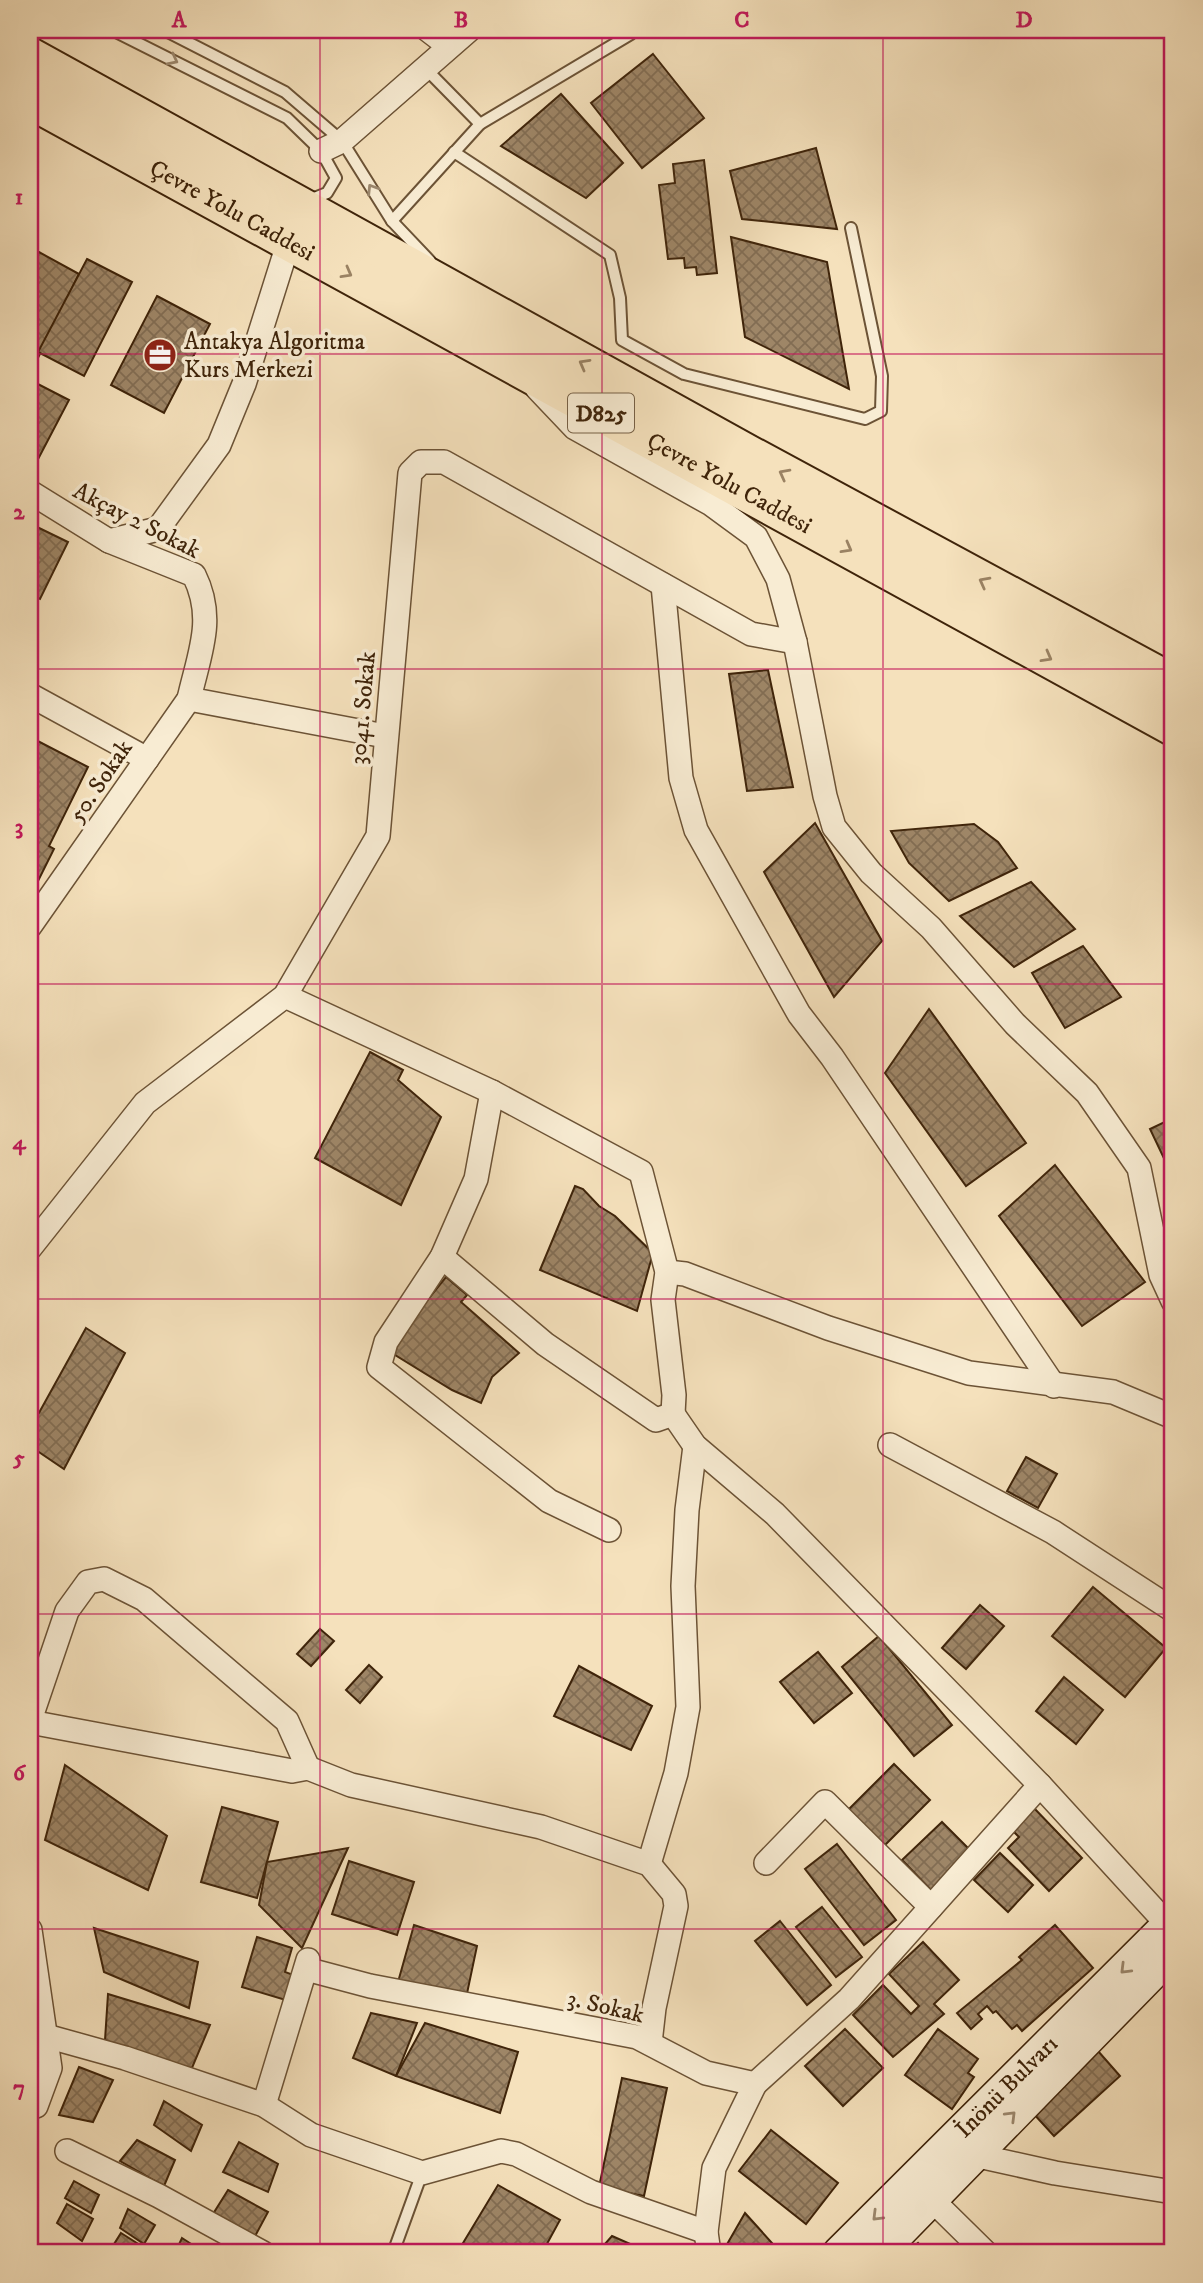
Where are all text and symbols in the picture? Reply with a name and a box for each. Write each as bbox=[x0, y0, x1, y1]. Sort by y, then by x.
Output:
text: A bbox=[171, 6, 188, 35]
text: B bbox=[454, 6, 468, 35]
text: C bbox=[734, 6, 750, 35]
text: D bbox=[1015, 6, 1033, 35]
one-way arrow bbox=[166, 52, 178, 66]
street label: Çevre Yolu Caddesi bbox=[144, 154, 320, 268]
text: 1 bbox=[15, 183, 23, 212]
one-way arrow bbox=[367, 183, 380, 196]
one-way arrow bbox=[340, 265, 352, 278]
place label: Antakya Algoritma Kurs Merkezi bbox=[184, 327, 366, 385]
office icon: Antakya Algoritma Kurs Merkezi bbox=[141, 336, 179, 374]
one-way arrow bbox=[579, 359, 592, 372]
road number: D825 bbox=[568, 394, 634, 432]
street label: Çevre Yolu Caddesi bbox=[641, 426, 817, 541]
one-way arrow bbox=[778, 469, 791, 482]
street label: Akçay 2 Sokak bbox=[68, 476, 205, 566]
text: 2 bbox=[13, 498, 25, 527]
one-way arrow bbox=[840, 540, 852, 553]
one-way arrow bbox=[979, 577, 991, 590]
one-way arrow bbox=[1040, 649, 1052, 662]
street label: 3041. Sokak bbox=[343, 650, 383, 766]
street label: 50. Sokak bbox=[62, 734, 140, 829]
text: 3 bbox=[15, 813, 23, 842]
text: 4 bbox=[12, 1128, 27, 1157]
text: 5 bbox=[12, 1444, 25, 1473]
text: 6 bbox=[13, 1759, 27, 1788]
one-way arrow bbox=[1120, 1960, 1133, 1973]
street label: 3. Sokak bbox=[564, 1984, 647, 2030]
street label: İnönü Bulvarı bbox=[948, 2030, 1064, 2145]
text: 7 bbox=[13, 2074, 25, 2103]
one-way arrow bbox=[1003, 2111, 1016, 2124]
one-way arrow bbox=[873, 2207, 886, 2220]

